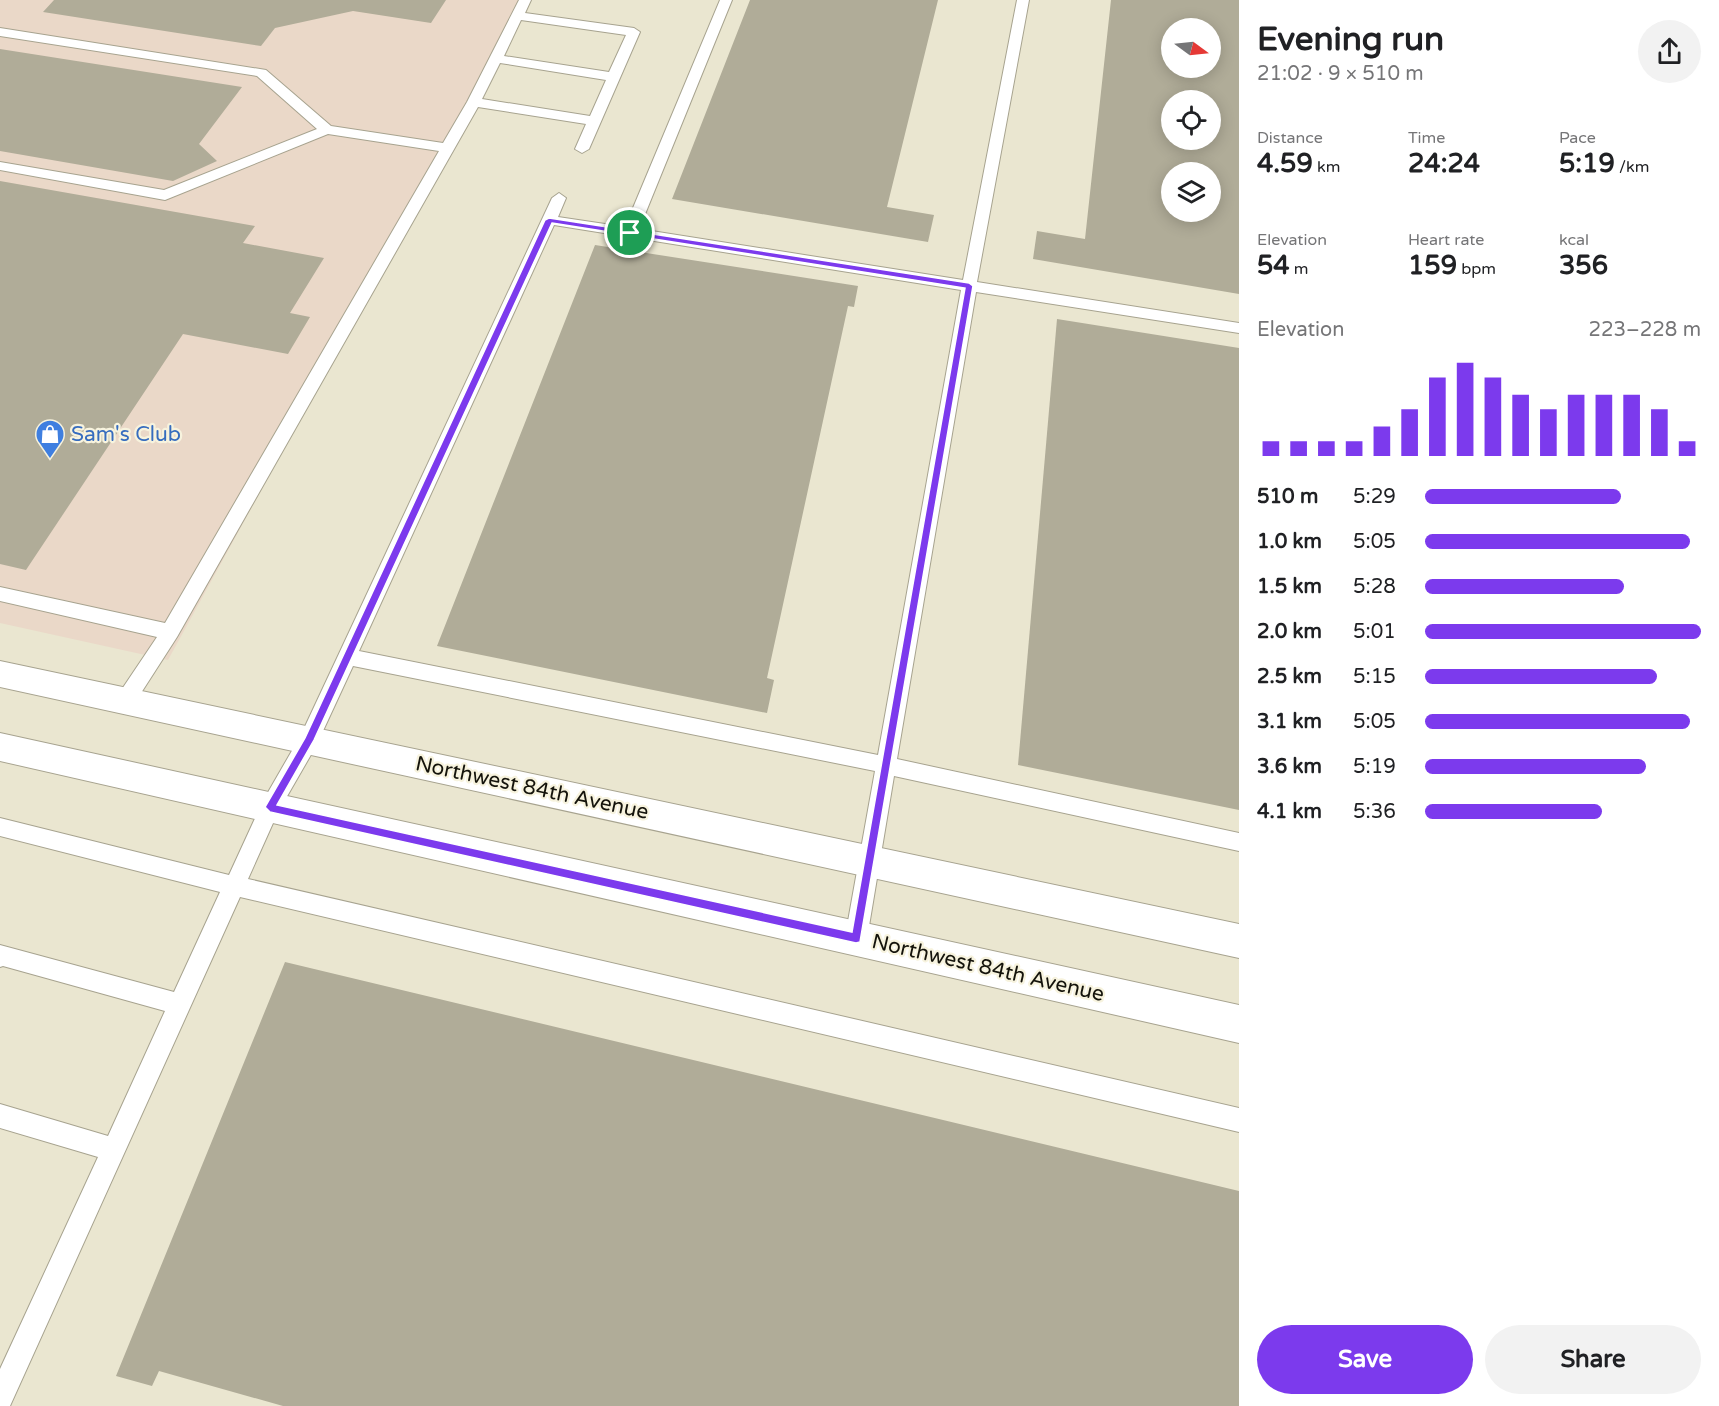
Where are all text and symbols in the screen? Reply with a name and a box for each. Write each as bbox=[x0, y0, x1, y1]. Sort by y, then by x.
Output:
north arrow bbox=[1161, 18, 1221, 78]
map controls bbox=[1161, 18, 1221, 222]
text: Evening run bbox=[1257, 20, 1444, 59]
button: share bbox=[1638, 20, 1701, 83]
text: 21:02 · 9 × 510 m bbox=[1257, 62, 1424, 86]
button: locate bbox=[1161, 90, 1221, 150]
text: Distance bbox=[1257, 128, 1323, 148]
text: Time bbox=[1408, 128, 1445, 148]
text: Pace bbox=[1559, 128, 1596, 148]
text: 4.59 bbox=[1257, 148, 1313, 179]
text: 24:24 bbox=[1408, 148, 1480, 179]
text: 5:19 bbox=[1559, 148, 1615, 179]
text: km bbox=[1313, 157, 1340, 177]
text: /km bbox=[1615, 157, 1649, 177]
button: layers bbox=[1161, 162, 1221, 222]
pin bbox=[604, 207, 655, 258]
icon: arrive bbox=[613, 216, 646, 249]
text: Elevation bbox=[1257, 230, 1327, 250]
text: Heart rate bbox=[1408, 230, 1484, 250]
text: kcal bbox=[1559, 230, 1589, 250]
text: 54 bbox=[1257, 250, 1290, 281]
text: 159 bbox=[1408, 250, 1457, 281]
text: 356 bbox=[1559, 250, 1608, 281]
text: m bbox=[1290, 259, 1309, 279]
text: bpm bbox=[1457, 259, 1496, 279]
text: Elevation bbox=[1257, 318, 1344, 342]
text: 223–228 m bbox=[1588, 318, 1701, 342]
shop icon: Sam's Club bbox=[34, 418, 66, 460]
place label: Sam's Club bbox=[71, 422, 181, 447]
text: 510 m bbox=[1257, 485, 1318, 509]
text: 5:29 bbox=[1353, 485, 1396, 509]
text: 1.0 km bbox=[1257, 530, 1322, 554]
text: 5:05 bbox=[1353, 530, 1396, 554]
text: 1.5 km bbox=[1257, 575, 1322, 599]
text: 5:28 bbox=[1353, 575, 1396, 599]
text: 2.0 km bbox=[1257, 620, 1322, 644]
text: 5:01 bbox=[1353, 620, 1396, 644]
text: 2.5 km bbox=[1257, 665, 1322, 689]
text: 5:15 bbox=[1353, 665, 1396, 689]
text: 3.1 km bbox=[1257, 710, 1322, 734]
text: 5:05 bbox=[1353, 710, 1396, 734]
street label: Northwest 84th Avenue bbox=[413, 751, 651, 825]
text: 3.6 km bbox=[1257, 755, 1322, 779]
text: 5:19 bbox=[1353, 755, 1396, 779]
text: 4.1 km bbox=[1257, 800, 1322, 824]
text: 5:36 bbox=[1353, 800, 1396, 824]
street label: Northwest 84th Avenue bbox=[869, 929, 1107, 1007]
button: Save bbox=[1257, 1325, 1473, 1394]
button: Share bbox=[1485, 1325, 1701, 1394]

